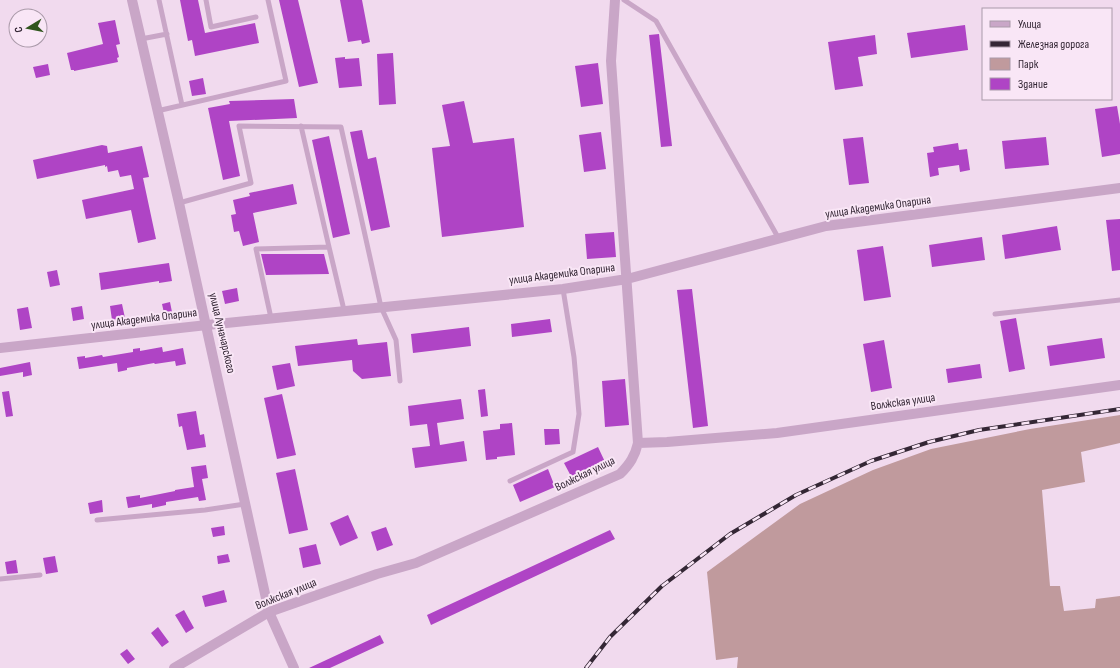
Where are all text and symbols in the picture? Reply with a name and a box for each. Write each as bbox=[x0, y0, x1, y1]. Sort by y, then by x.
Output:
north arrow bbox=[8, 8, 48, 48]
legend bbox=[982, 8, 1112, 100]
text: Улица bbox=[1018, 17, 1042, 32]
text: С bbox=[12, 25, 26, 34]
text: Железная дорога bbox=[1018, 37, 1090, 52]
text: Парк bbox=[1018, 57, 1039, 72]
text: Здание bbox=[1018, 77, 1048, 92]
street label: улица Академика Опарина bbox=[824, 192, 932, 222]
street label: улица Академика Опарина bbox=[508, 260, 616, 288]
street label: улица Луначарского bbox=[205, 291, 239, 375]
street label: улица Академика Опарина bbox=[90, 305, 198, 333]
street label: Волжская улица bbox=[870, 390, 937, 414]
street label: Волжская улица bbox=[553, 453, 618, 495]
street label: Волжская улица bbox=[253, 575, 319, 613]

